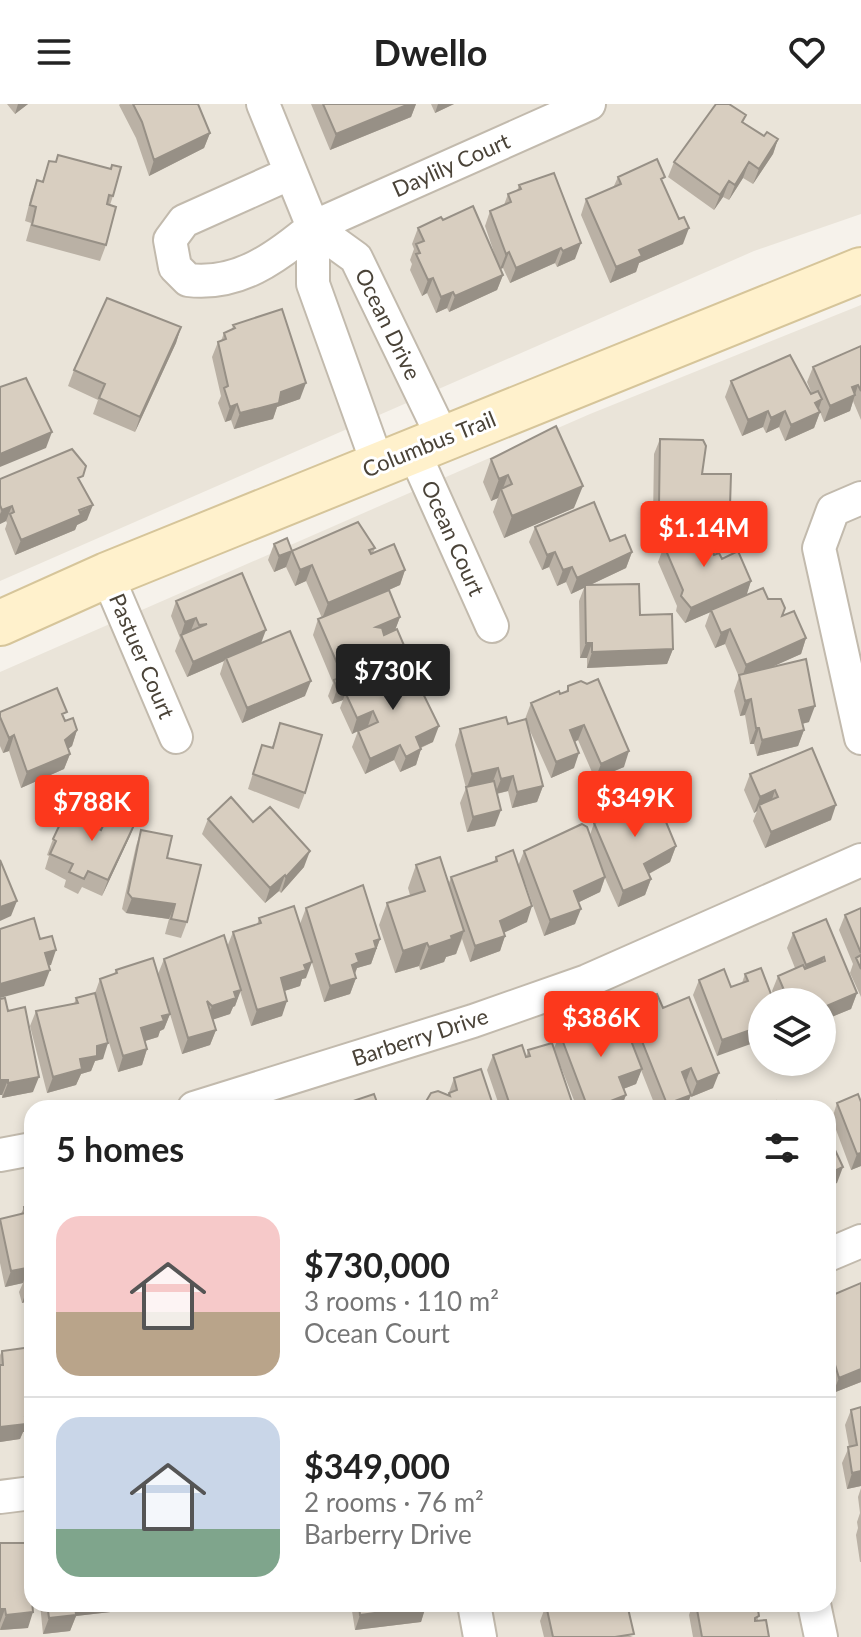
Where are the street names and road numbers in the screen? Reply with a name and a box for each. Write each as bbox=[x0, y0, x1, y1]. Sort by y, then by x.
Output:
street label: Daylily Court bbox=[388, 127, 514, 202]
street label: Ocean Drive bbox=[350, 264, 427, 384]
street label: Columbus Trail bbox=[358, 405, 499, 483]
street label: Ocean Court bbox=[416, 476, 491, 600]
street label: Pastuer Court bbox=[104, 589, 181, 723]
street label: Barberry Drive bbox=[348, 1002, 491, 1071]

